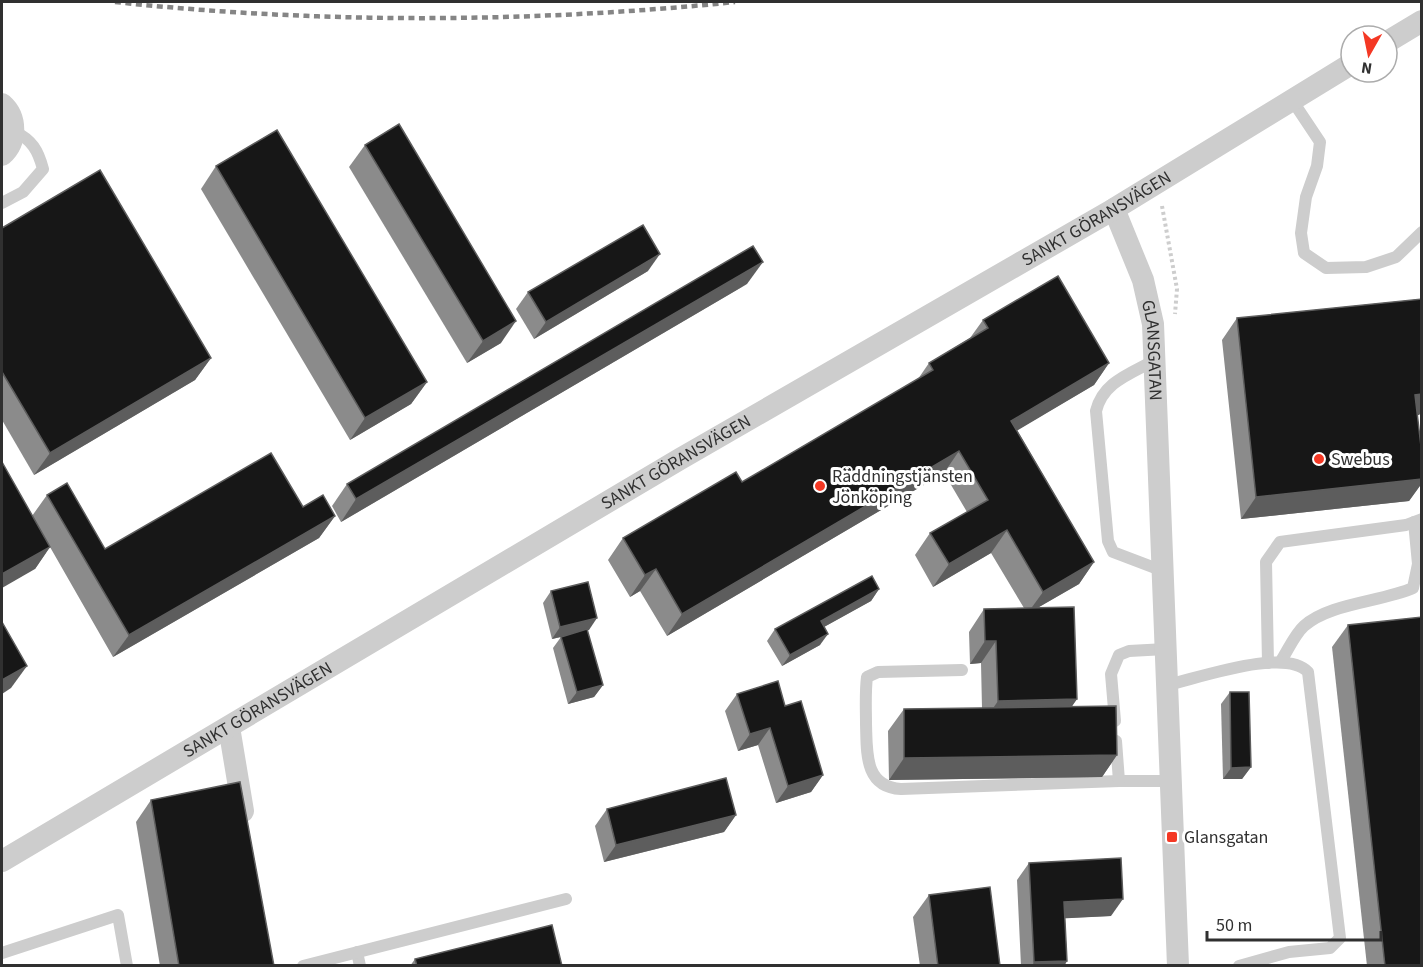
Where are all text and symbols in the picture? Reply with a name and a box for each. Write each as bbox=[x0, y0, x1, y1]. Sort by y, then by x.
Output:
north arrow bbox=[1339, 24, 1399, 84]
text: N bbox=[1360, 56, 1374, 80]
street label: SANKT GÖRANSVÄGEN bbox=[1017, 165, 1176, 273]
street label: GLANSGATAN bbox=[1135, 298, 1168, 401]
street label: SANKT GÖRANSVÄGEN bbox=[596, 409, 755, 516]
place label: Swebus bbox=[1331, 447, 1390, 472]
marker: Swebus bbox=[1312, 452, 1326, 466]
place label: Räddningstjänsten Jönköping bbox=[832, 464, 973, 510]
marker: Räddningstjänsten Jönköping bbox=[813, 479, 827, 493]
street label: SANKT GÖRANSVÄGEN bbox=[178, 656, 337, 764]
place label: Glansgatan bbox=[1184, 825, 1268, 850]
marker: Glansgatan bbox=[1165, 830, 1179, 844]
scale bar bbox=[1207, 904, 1381, 942]
text: 50 m bbox=[1216, 913, 1252, 938]

